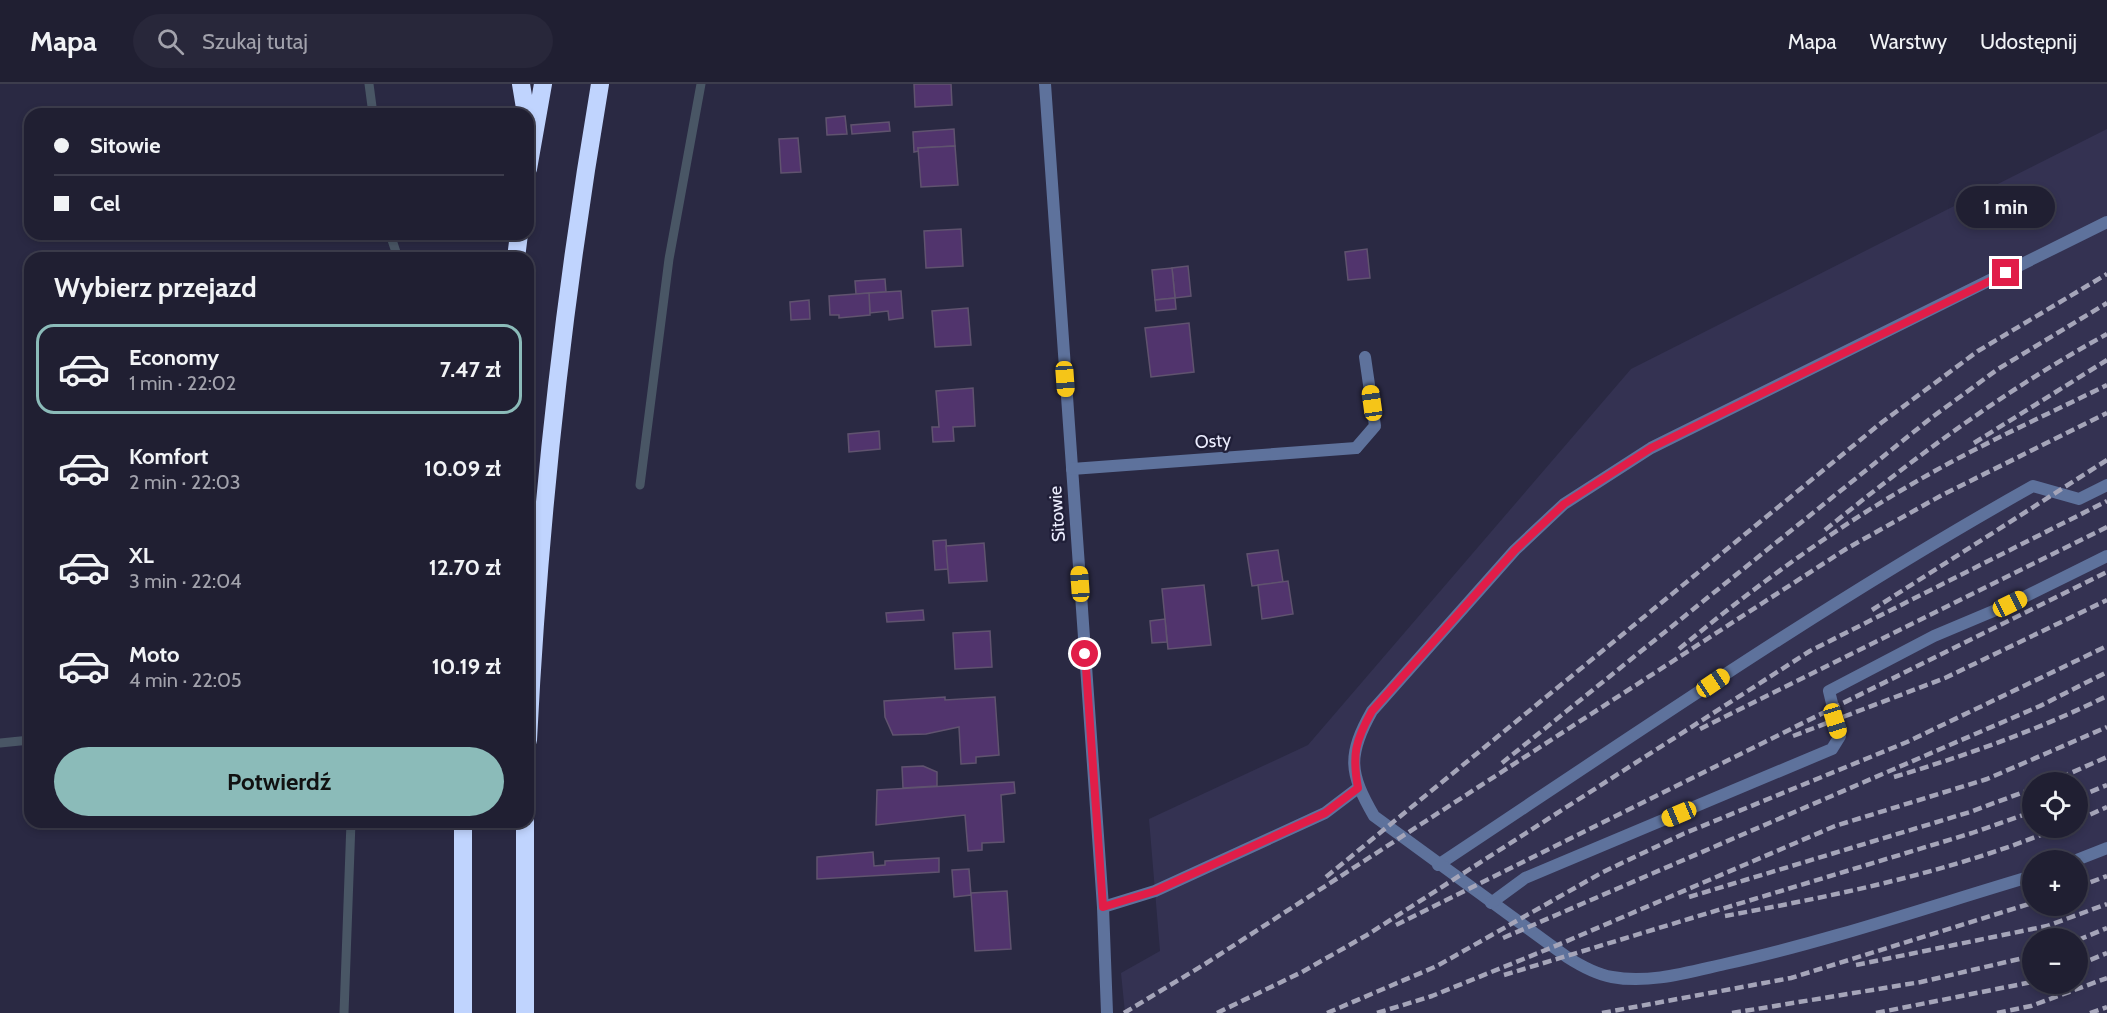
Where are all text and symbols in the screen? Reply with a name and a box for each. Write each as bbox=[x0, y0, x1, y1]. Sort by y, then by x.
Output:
search box bbox=[133, 14, 553, 68]
text: Mapa bbox=[30, 24, 97, 58]
icon: search bbox=[154, 25, 187, 58]
text: Szukaj tutaj bbox=[202, 28, 308, 55]
text: Mapa bbox=[1788, 29, 1837, 54]
text: Warstwy bbox=[1870, 29, 1947, 54]
text: Udostępnij bbox=[1980, 29, 2077, 54]
text: Sitowie bbox=[90, 132, 160, 159]
callout: 1 min bbox=[1956, 186, 2056, 228]
text: Cel bbox=[90, 190, 120, 217]
text: 1 min bbox=[1983, 195, 2028, 219]
route end bbox=[1992, 259, 2019, 286]
text: Wybierz przejazd bbox=[54, 271, 257, 304]
icon: car bbox=[57, 342, 111, 396]
text: Economy bbox=[129, 344, 219, 371]
text: 7.47 zł bbox=[440, 356, 501, 383]
car bbox=[1055, 360, 1075, 398]
text: 1 min · 22:02 bbox=[129, 371, 236, 395]
car bbox=[1361, 384, 1383, 422]
street label: Osty bbox=[1194, 429, 1232, 453]
icon: car bbox=[57, 441, 111, 495]
text: Komfort bbox=[129, 443, 208, 470]
text: 10.09 zł bbox=[424, 455, 501, 482]
text: 2 min · 22:03 bbox=[129, 470, 241, 494]
street label: Sitowie bbox=[1044, 485, 1070, 543]
icon: car bbox=[57, 540, 111, 594]
text: XL bbox=[129, 542, 154, 569]
text: 12.70 zł bbox=[429, 554, 501, 581]
car bbox=[1070, 565, 1090, 603]
text: 3 min · 22:04 bbox=[129, 569, 242, 593]
car bbox=[1990, 588, 2030, 620]
icon: car bbox=[57, 639, 111, 693]
route start bbox=[1071, 640, 1098, 667]
text: Moto bbox=[129, 641, 180, 668]
text: 10.19 zł bbox=[432, 653, 501, 680]
car bbox=[1693, 665, 1733, 701]
text: 4 min · 22:05 bbox=[129, 668, 242, 692]
car bbox=[1821, 701, 1849, 741]
button: Potwierdź bbox=[54, 747, 504, 816]
map controls bbox=[2022, 772, 2088, 994]
button: locate bbox=[2022, 772, 2088, 838]
car bbox=[1659, 799, 1699, 829]
button: + bbox=[2022, 850, 2088, 916]
button: − bbox=[2022, 928, 2088, 994]

